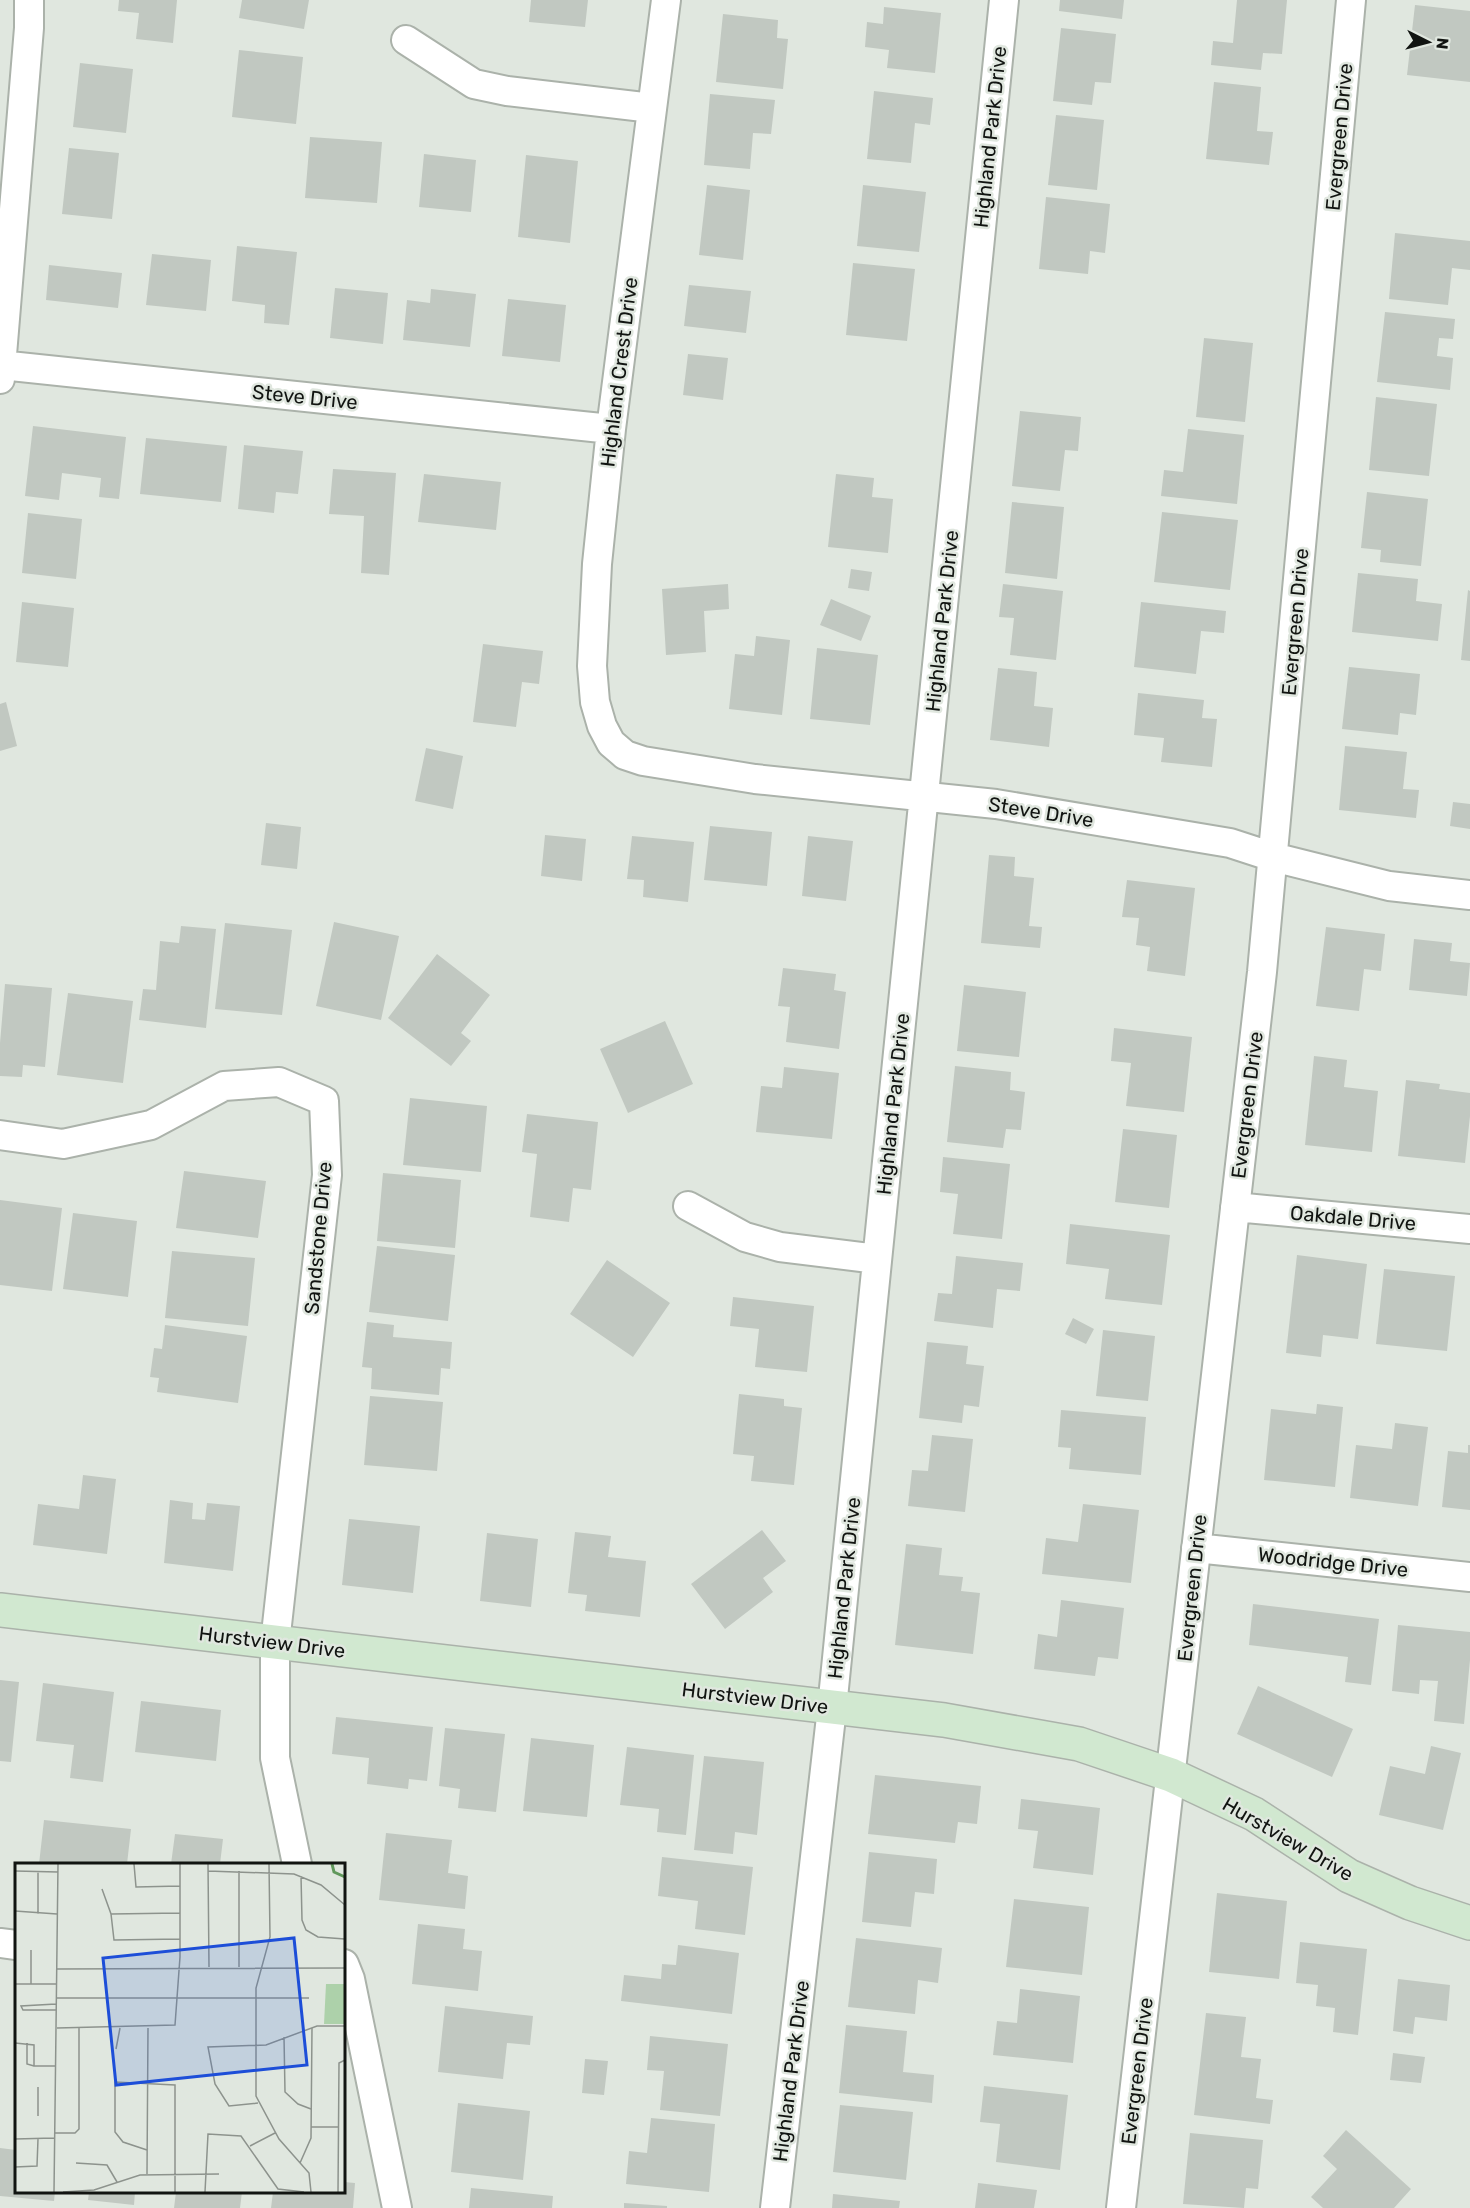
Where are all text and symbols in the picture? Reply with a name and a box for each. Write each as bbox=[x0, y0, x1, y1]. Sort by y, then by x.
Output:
north arrow bbox=[1398, 12, 1458, 72]
text: N bbox=[1432, 37, 1452, 50]
street label: Highland Park Drive bbox=[969, 45, 1011, 229]
street label: Evergreen Drive bbox=[1321, 62, 1357, 212]
street label: Highland Crest Drive bbox=[595, 276, 643, 468]
street label: Steve Drive bbox=[251, 380, 359, 414]
street label: Highland Park Drive bbox=[921, 529, 963, 713]
street label: Evergreen Drive bbox=[1277, 547, 1313, 697]
street label: Steve Drive bbox=[987, 792, 1095, 832]
street label: Highland Park Drive bbox=[872, 1012, 914, 1196]
street label: Evergreen Drive bbox=[1226, 1030, 1268, 1180]
street label: Sandstone Drive bbox=[299, 1161, 337, 1315]
street label: Oakdale Drive bbox=[1289, 1201, 1417, 1235]
street label: Highland Park Drive bbox=[823, 1496, 865, 1680]
street label: Evergreen Drive bbox=[1172, 1513, 1212, 1663]
street label: Woodridge Drive bbox=[1257, 1542, 1409, 1582]
street label: Hurstview Drive bbox=[197, 1621, 347, 1663]
street label: Hurstview Drive bbox=[680, 1677, 830, 1719]
street label: Hurstview Drive bbox=[1218, 1792, 1358, 1886]
inset map bbox=[15, 1863, 345, 2193]
street label: Highland Park Drive bbox=[768, 1979, 814, 2163]
street label: Evergreen Drive bbox=[1116, 1996, 1158, 2146]

